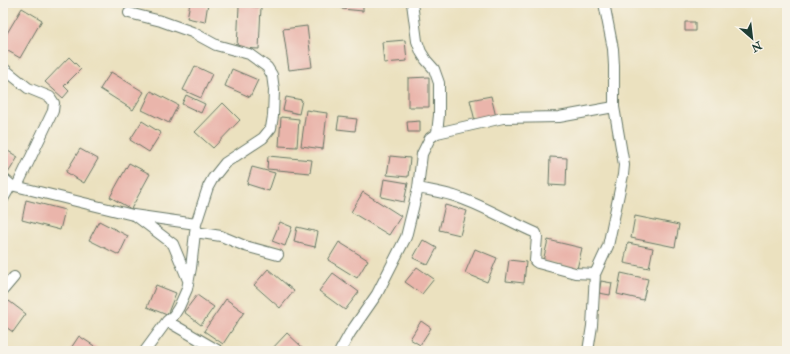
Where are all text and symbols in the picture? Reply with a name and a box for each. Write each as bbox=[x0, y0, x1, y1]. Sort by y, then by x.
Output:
north arrow bbox=[732, 18, 772, 58]
text: N bbox=[748, 38, 765, 55]

